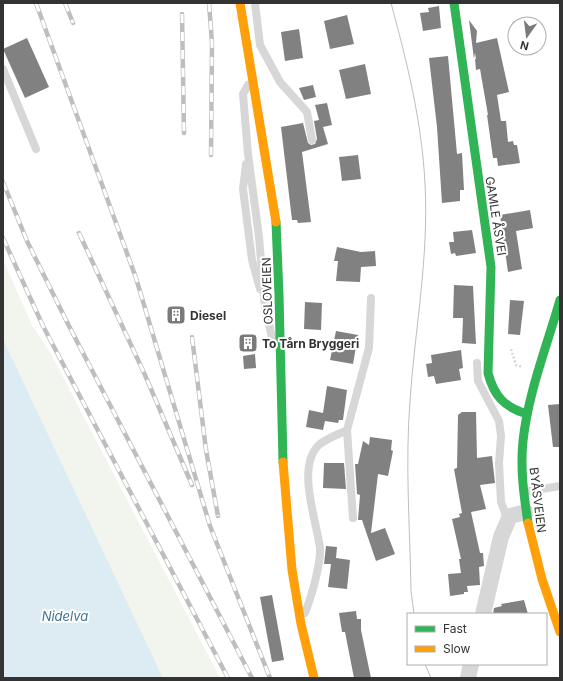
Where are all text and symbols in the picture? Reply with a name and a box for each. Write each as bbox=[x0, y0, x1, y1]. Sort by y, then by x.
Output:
north arrow bbox=[507, 16, 547, 56]
text: N bbox=[519, 38, 530, 54]
street label: GAMLE ÅSVEI bbox=[482, 175, 510, 257]
street label: OSLOVEIEN bbox=[258, 257, 276, 325]
building icon: Diesel bbox=[165, 304, 187, 326]
place label: Diesel bbox=[190, 308, 226, 323]
building icon: To Tårn Bryggeri bbox=[237, 332, 259, 354]
place label: To Tårn Bryggeri bbox=[262, 336, 359, 351]
street label: BYÅSVEIEN bbox=[527, 466, 549, 534]
water label: Nidelva bbox=[42, 608, 88, 624]
legend bbox=[407, 613, 547, 665]
text: Fast bbox=[443, 621, 467, 636]
text: Slow bbox=[443, 641, 471, 656]

